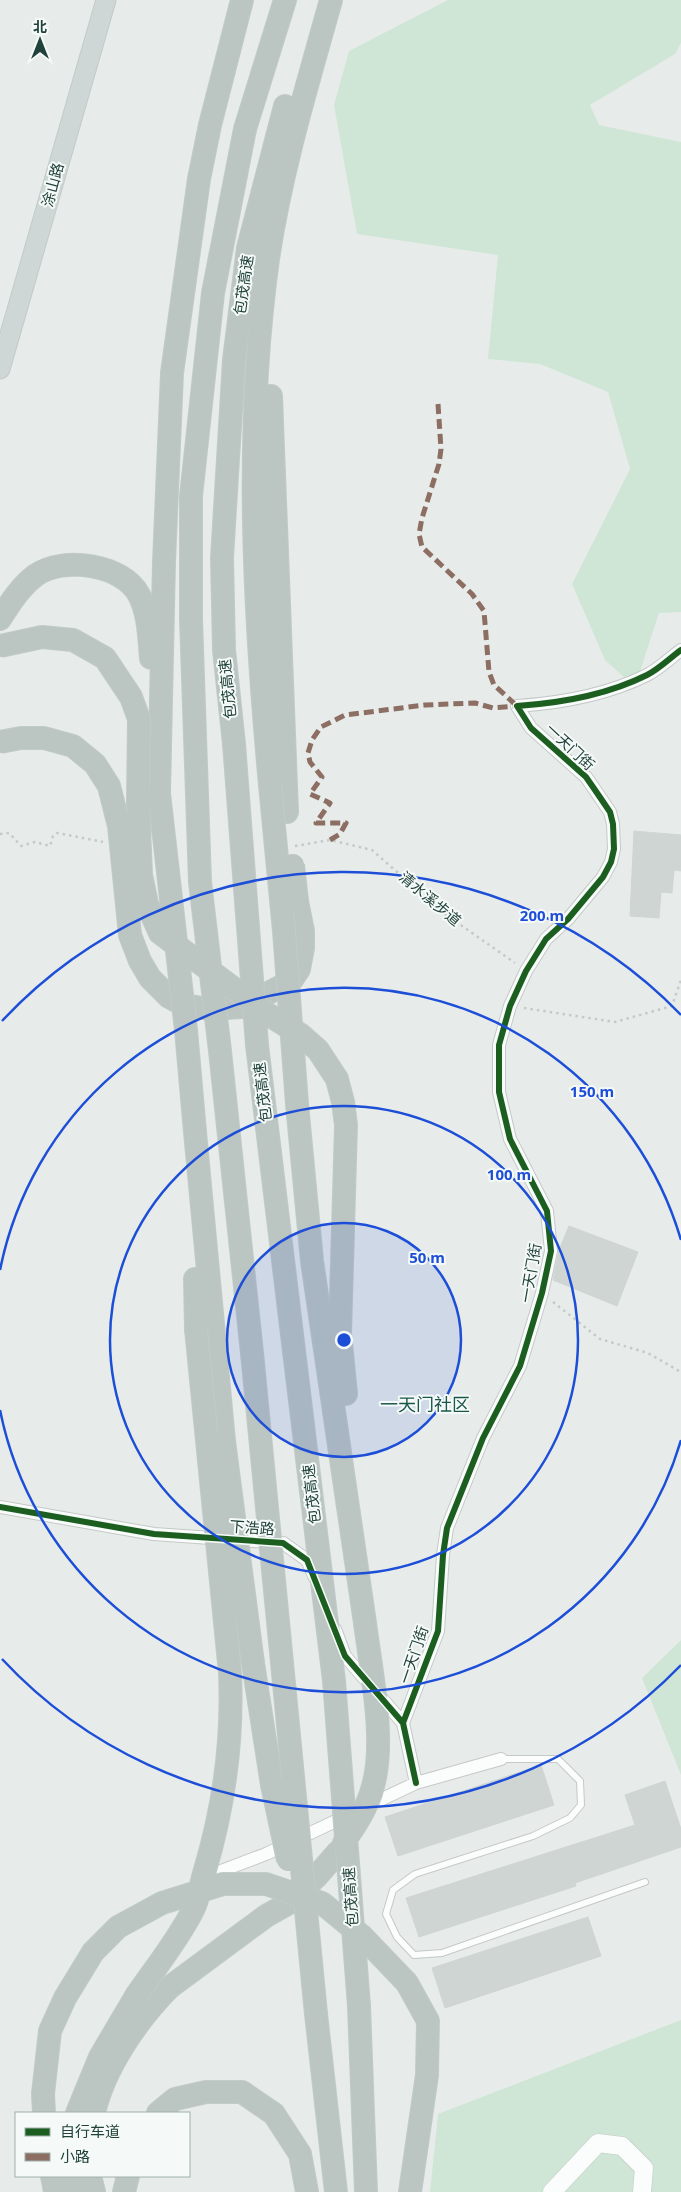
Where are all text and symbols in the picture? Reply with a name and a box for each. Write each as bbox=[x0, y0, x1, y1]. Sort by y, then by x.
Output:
north arrow bbox=[15, 15, 65, 65]
text: 北 bbox=[33, 17, 47, 36]
street label: 涂山路 bbox=[37, 160, 68, 209]
street label: 包茂高速 bbox=[229, 254, 257, 316]
street label: 包茂高速 bbox=[214, 658, 240, 720]
street label: 一天门街 bbox=[542, 718, 599, 774]
street label: 清水溪步道 bbox=[395, 866, 466, 930]
text: 200 m bbox=[520, 905, 564, 925]
street label: 包茂高速 bbox=[248, 1061, 276, 1123]
text: 150 m bbox=[570, 1081, 614, 1101]
text: 100 m bbox=[487, 1164, 531, 1184]
street label: 一天门街 bbox=[515, 1242, 545, 1304]
text: 50 m bbox=[409, 1247, 445, 1267]
centre of rings bbox=[335, 1331, 353, 1349]
district label: 一天门社区 bbox=[380, 1392, 470, 1416]
street label: 包茂高速 bbox=[297, 1463, 325, 1525]
street label: 下浩路 bbox=[229, 1515, 275, 1539]
street label: 一天门街 bbox=[394, 1623, 432, 1686]
street label: 包茂高速 bbox=[338, 1866, 362, 1928]
legend bbox=[15, 2112, 190, 2177]
text: 自行车道 bbox=[60, 2121, 120, 2141]
text: 小路 bbox=[60, 2146, 90, 2166]

